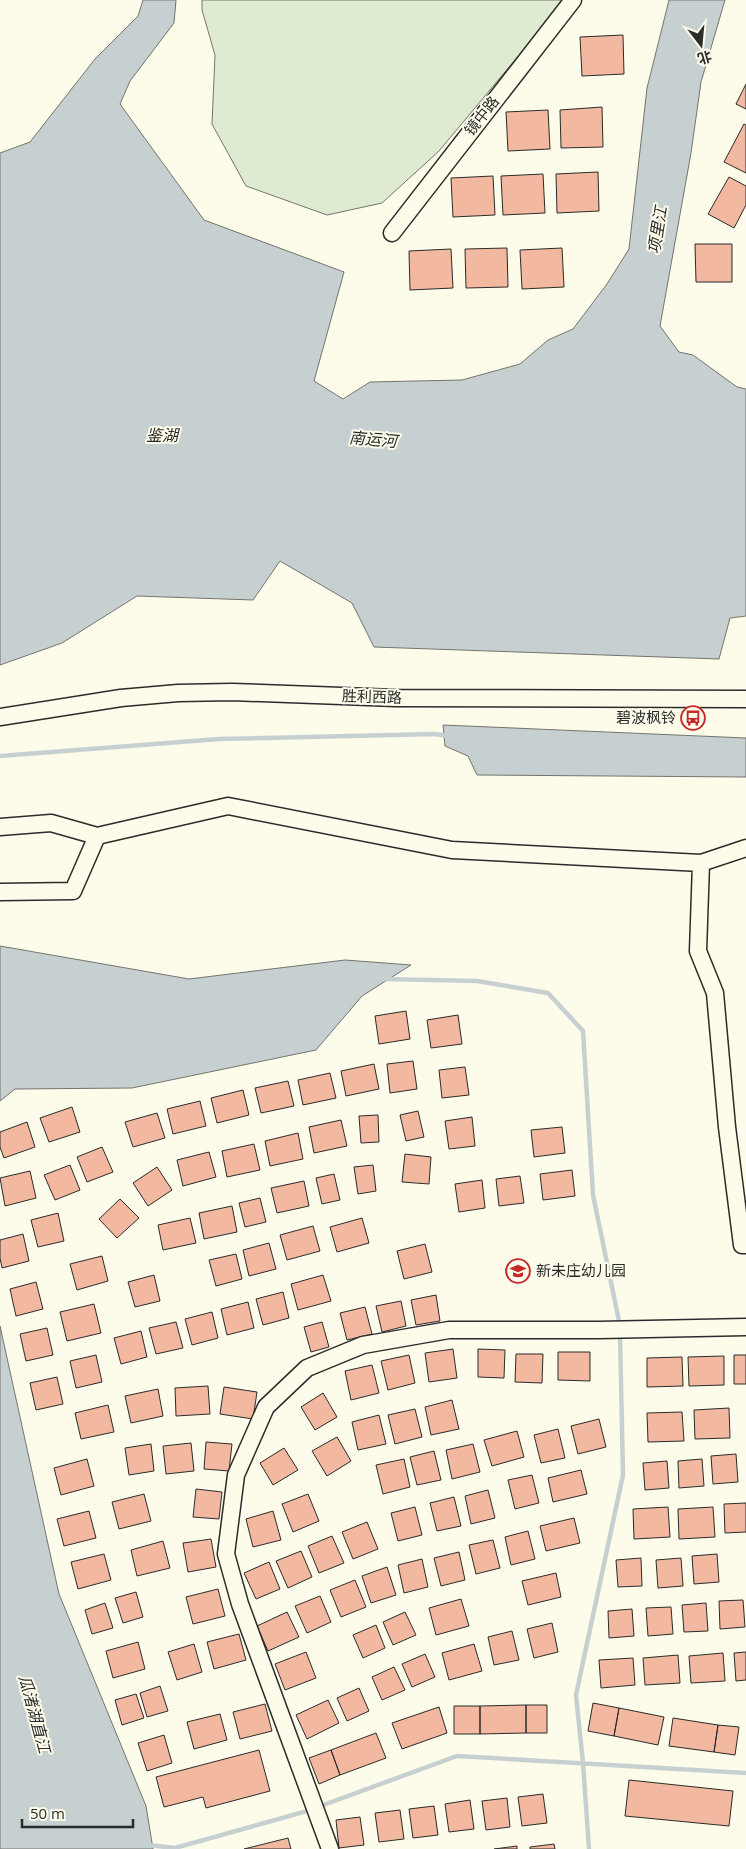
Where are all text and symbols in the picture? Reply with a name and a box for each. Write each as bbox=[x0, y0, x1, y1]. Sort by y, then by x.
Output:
north arrow bbox=[676, 20, 726, 70]
text: 北 bbox=[695, 47, 714, 69]
street label: 镜中路 bbox=[459, 91, 503, 139]
water label: 项里江 bbox=[642, 203, 672, 255]
water label: 鉴湖 bbox=[146, 424, 181, 446]
water label: 南运河 bbox=[348, 426, 401, 452]
street label: 胜利西路 bbox=[342, 685, 402, 707]
bus stop icon: 碧波枫铃 bbox=[680, 705, 706, 731]
place label: 碧波枫铃 bbox=[616, 707, 676, 727]
school or university icon: 新未庄幼儿园 bbox=[505, 1258, 531, 1284]
place label: 新未庄幼儿园 bbox=[536, 1260, 626, 1280]
water label: 瓜渚湖直江 bbox=[14, 1673, 56, 1757]
scale bar bbox=[22, 1796, 134, 1828]
text: 50 m bbox=[30, 1803, 65, 1823]

